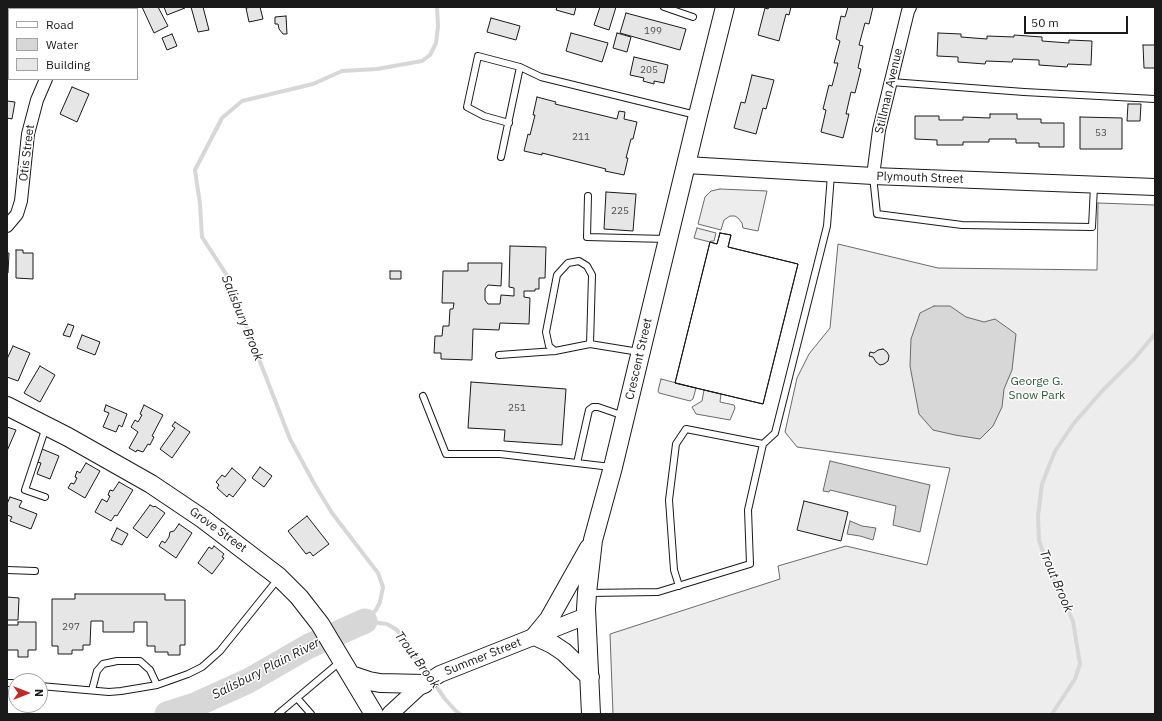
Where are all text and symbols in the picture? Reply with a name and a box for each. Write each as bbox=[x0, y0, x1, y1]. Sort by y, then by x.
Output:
legend bbox=[8, 8, 138, 80]
scale bar bbox=[1026, 8, 1130, 34]
text: 50 m bbox=[1031, 15, 1059, 30]
text: Road bbox=[46, 17, 74, 32]
house number: 199 bbox=[644, 25, 662, 37]
text: Water bbox=[46, 37, 78, 52]
street label: Stillman Avenue bbox=[872, 47, 906, 135]
text: Building bbox=[46, 57, 90, 72]
house number: 205 bbox=[640, 64, 658, 76]
street label: Otis Street bbox=[16, 124, 38, 182]
house number: 53 bbox=[1095, 127, 1107, 139]
house number: 211 bbox=[572, 131, 590, 143]
street label: Plymouth Street bbox=[876, 169, 964, 187]
house number: 225 bbox=[611, 205, 629, 217]
water label: Salisbury Brook bbox=[218, 273, 266, 363]
street label: Crescent Street bbox=[623, 317, 655, 401]
park label: George G. Snow Park bbox=[1009, 375, 1065, 403]
house number: 251 bbox=[508, 402, 526, 414]
street label: Grove Street bbox=[186, 504, 250, 556]
water label: Trout Brook bbox=[1036, 547, 1076, 615]
house number: 297 bbox=[62, 621, 80, 633]
water label: Trout Brook bbox=[391, 628, 443, 692]
water label: Salisbury Plain River bbox=[210, 635, 322, 703]
street label: Summer Street bbox=[443, 635, 523, 679]
north arrow bbox=[8, 673, 48, 713]
text: N bbox=[32, 689, 46, 697]

